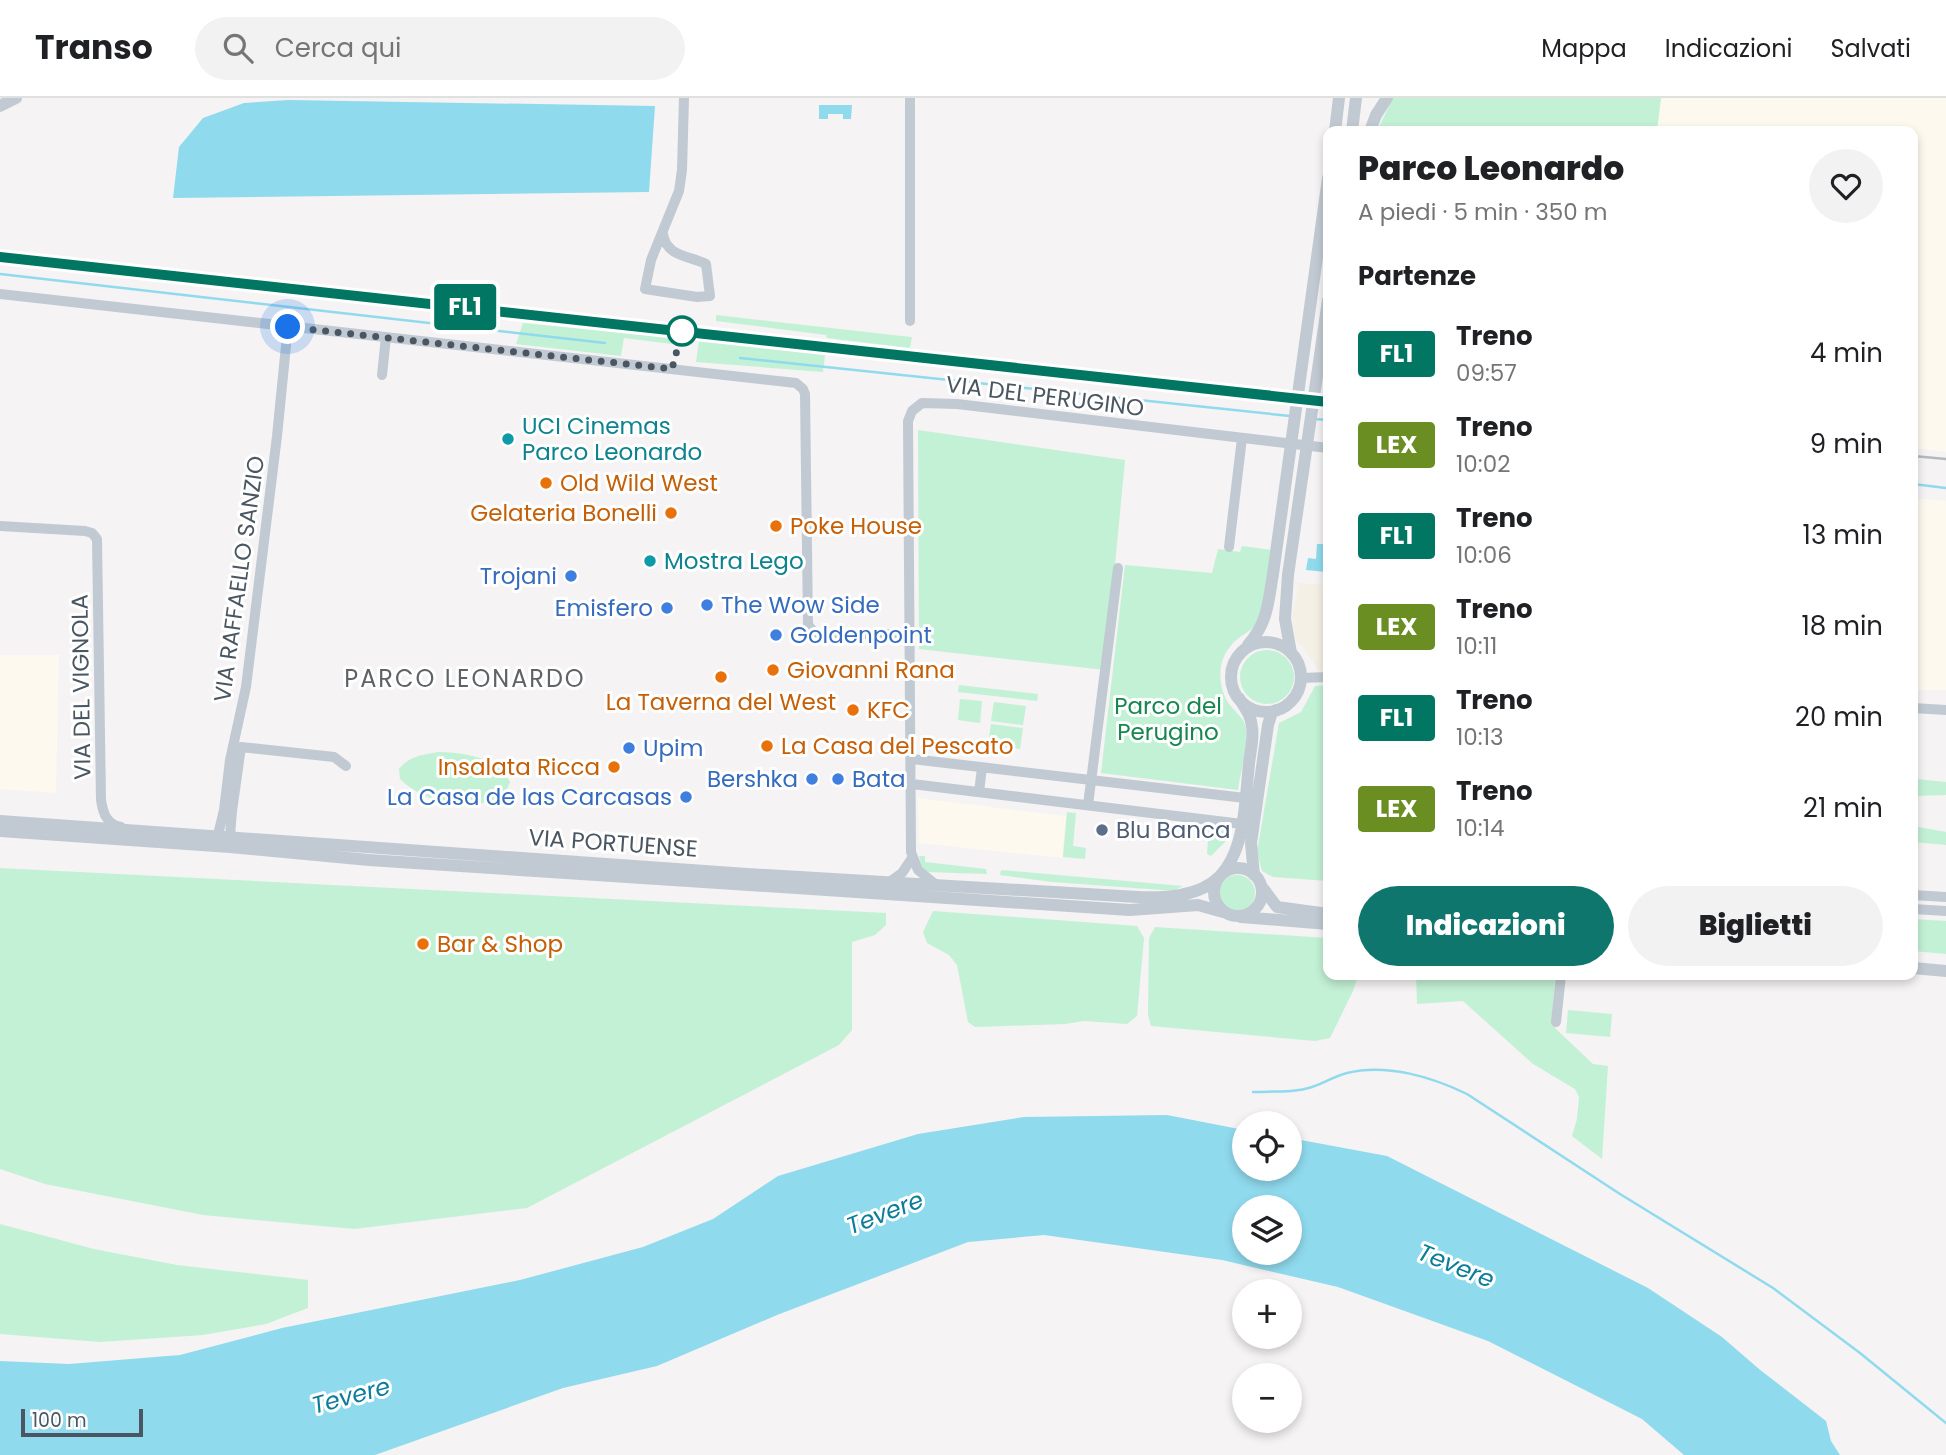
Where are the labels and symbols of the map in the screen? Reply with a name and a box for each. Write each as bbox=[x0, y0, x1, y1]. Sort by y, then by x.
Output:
line badge: FL1 bbox=[425, 284, 505, 330]
your location bbox=[270, 309, 305, 344]
unlabelled marker bbox=[667, 316, 697, 346]
street label: VIA DEL PERUGINO bbox=[944, 368, 1146, 424]
place label: UCI Cinemas Parco Leonardo bbox=[522, 410, 702, 468]
marker: UCI Cinemas Parco Leonardo bbox=[500, 431, 516, 447]
street label: VIA RAFFAELLO SANZIO bbox=[206, 454, 272, 704]
place label: Old Wild West bbox=[560, 467, 718, 499]
marker: Old Wild West bbox=[538, 475, 554, 491]
place label: Gelateria Bonelli bbox=[470, 497, 657, 529]
marker: Gelateria Bonelli bbox=[663, 505, 679, 521]
place label: Poke House bbox=[790, 510, 922, 542]
marker: Poke House bbox=[768, 518, 784, 534]
place label: Mostra Lego bbox=[664, 545, 804, 577]
marker: Mostra Lego bbox=[642, 553, 658, 569]
place label: Trojani bbox=[480, 560, 557, 592]
marker: Trojani bbox=[563, 568, 579, 584]
place label: The Wow Side bbox=[721, 589, 880, 621]
place label: Emisfero bbox=[555, 592, 653, 624]
street label: VIA DEL VIGNOLA bbox=[63, 594, 99, 780]
marker: The Wow Side bbox=[699, 597, 715, 613]
marker: Emisfero bbox=[659, 600, 675, 616]
place label: Goldenpoint bbox=[790, 619, 932, 651]
marker: Goldenpoint bbox=[768, 627, 784, 643]
place label: Giovanni Rana bbox=[787, 654, 955, 686]
district label: PARCO LEONARDO bbox=[344, 662, 586, 695]
marker: Giovanni Rana bbox=[765, 662, 781, 678]
marker: La Taverna del West bbox=[713, 669, 729, 685]
place label: La Taverna del West bbox=[606, 686, 836, 718]
park label: Parco del Perugino bbox=[1114, 690, 1222, 748]
place label: KFC bbox=[867, 694, 910, 726]
marker: KFC bbox=[845, 702, 861, 718]
place label: La Casa del Pescato bbox=[781, 730, 1013, 762]
place label: Upim bbox=[643, 732, 703, 764]
marker: La Casa del Pescato bbox=[759, 738, 775, 754]
marker: Upim bbox=[621, 740, 637, 756]
place label: Insalata Ricca bbox=[438, 751, 600, 783]
marker: Insalata Ricca bbox=[606, 759, 622, 775]
place label: Bershka bbox=[707, 763, 798, 795]
place label: Bata bbox=[852, 763, 906, 795]
marker: Bershka bbox=[804, 771, 820, 787]
marker: Bata bbox=[830, 771, 846, 787]
place label: La Casa de las Carcasas bbox=[387, 781, 672, 813]
marker: La Casa de las Carcasas bbox=[678, 789, 694, 805]
place label: Blu Banca bbox=[1116, 814, 1231, 846]
street label: VIA PORTUENSE bbox=[527, 821, 699, 865]
marker: Blu Banca bbox=[1094, 822, 1110, 838]
place label: Bar & Shop bbox=[437, 928, 563, 960]
marker: Bar & Shop bbox=[415, 936, 431, 952]
water label: Tevere bbox=[842, 1183, 928, 1242]
water label: Tevere bbox=[1413, 1235, 1500, 1296]
water label: Tevere bbox=[308, 1369, 394, 1422]
scale bar bbox=[21, 1406, 144, 1438]

